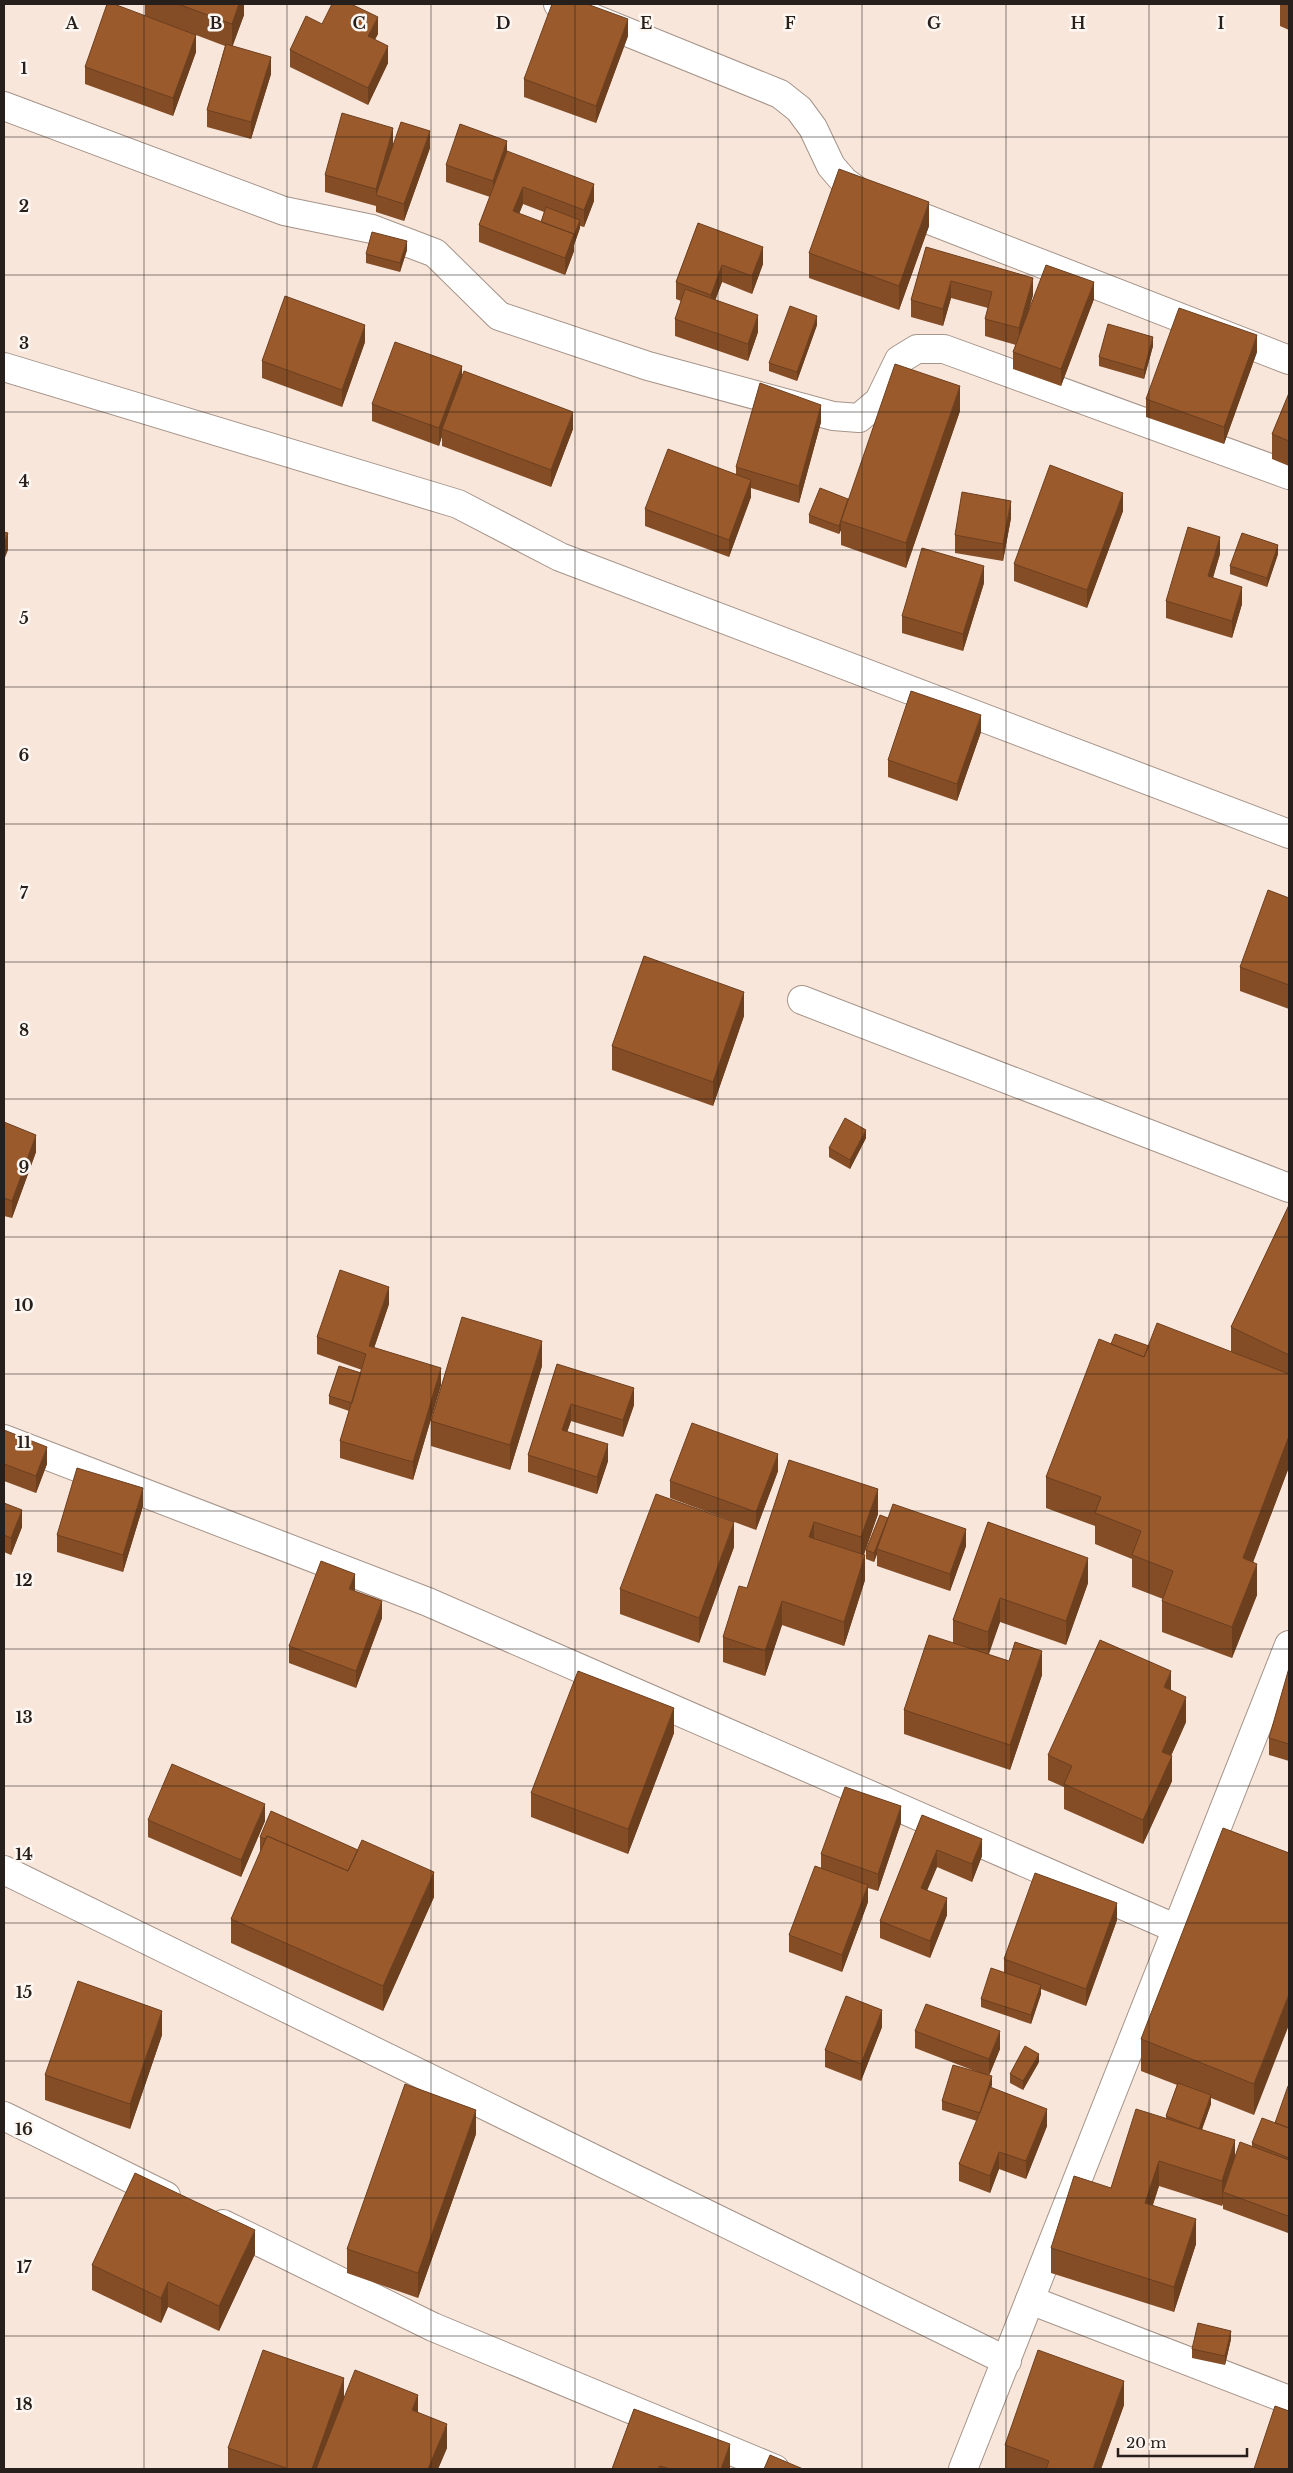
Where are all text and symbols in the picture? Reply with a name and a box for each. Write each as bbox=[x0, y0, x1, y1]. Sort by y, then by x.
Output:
text: A bbox=[65, 13, 80, 33]
text: B bbox=[210, 13, 223, 33]
text: C bbox=[352, 13, 366, 33]
text: D bbox=[496, 13, 510, 33]
text: E bbox=[640, 13, 652, 33]
text: F bbox=[784, 13, 796, 33]
text: G bbox=[927, 13, 941, 33]
text: H bbox=[1070, 13, 1086, 33]
text: I bbox=[1218, 13, 1225, 33]
text: 1 bbox=[21, 58, 28, 78]
text: 2 bbox=[19, 196, 29, 216]
text: 3 bbox=[19, 333, 29, 353]
text: 4 bbox=[19, 471, 29, 491]
text: 5 bbox=[19, 608, 29, 628]
text: 6 bbox=[19, 745, 30, 765]
text: 7 bbox=[20, 883, 29, 903]
text: 8 bbox=[19, 1020, 29, 1040]
text: 9 bbox=[19, 1157, 30, 1177]
text: 10 bbox=[14, 1295, 34, 1315]
text: 11 bbox=[17, 1432, 31, 1452]
text: 12 bbox=[15, 1570, 33, 1590]
text: 13 bbox=[15, 1707, 33, 1727]
text: 14 bbox=[15, 1844, 33, 1864]
text: 15 bbox=[16, 1982, 32, 2002]
text: 16 bbox=[15, 2119, 33, 2139]
text: 17 bbox=[16, 2257, 32, 2277]
text: 18 bbox=[15, 2394, 33, 2414]
scale bar bbox=[1118, 2426, 1247, 2458]
text: 20 m bbox=[1126, 2433, 1166, 2452]

